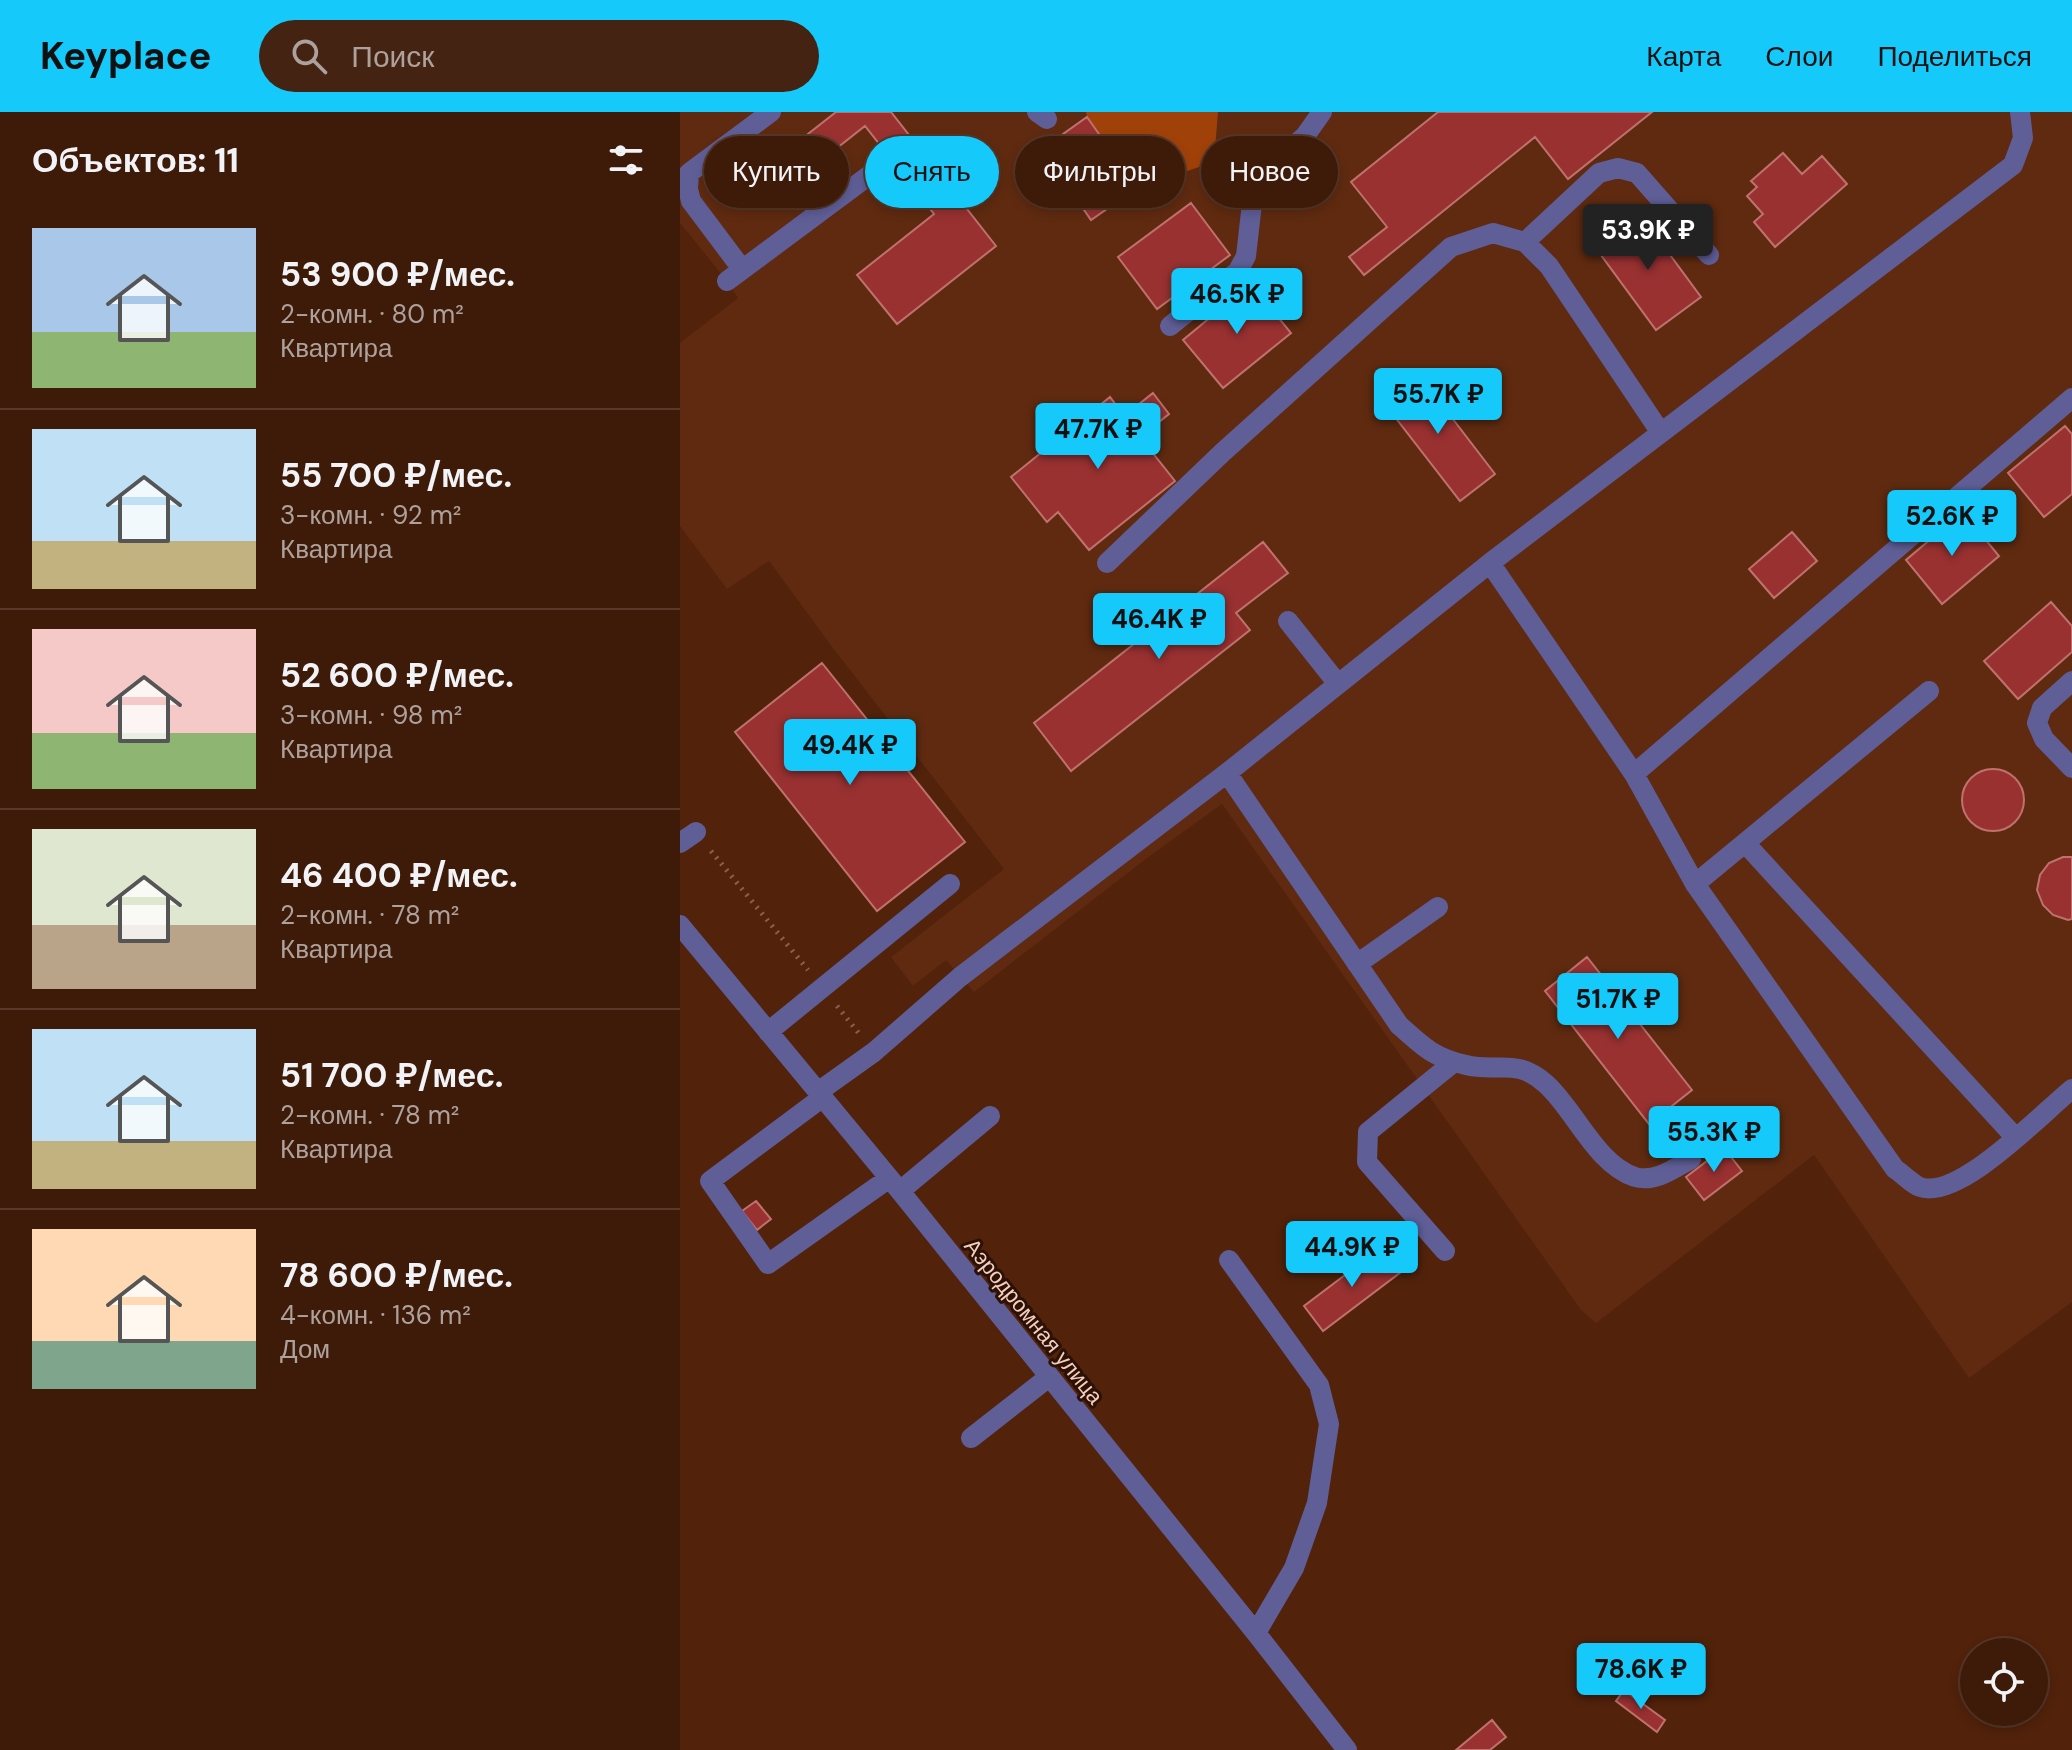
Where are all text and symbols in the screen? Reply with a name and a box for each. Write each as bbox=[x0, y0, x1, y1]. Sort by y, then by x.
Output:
search box bbox=[259, 20, 819, 92]
text: Keyplace bbox=[40, 31, 211, 81]
icon: search bbox=[287, 34, 331, 78]
text: Поиск bbox=[351, 37, 434, 76]
text: Карта bbox=[1646, 38, 1721, 75]
text: Слои bbox=[1765, 38, 1833, 75]
text: Поделиться bbox=[1877, 38, 2032, 75]
chip: Купить bbox=[704, 136, 849, 208]
chip: Снять bbox=[865, 136, 999, 208]
chip: Фильтры bbox=[1015, 136, 1185, 208]
chip: Новое bbox=[1201, 136, 1338, 208]
text: Объектов: 11 bbox=[32, 138, 239, 183]
icon: filters bbox=[604, 138, 648, 182]
pin: 53.9K ₽ bbox=[1574, 204, 1722, 272]
text: 53.9K ₽ bbox=[1601, 213, 1695, 247]
text: 53 900 ₽/мес. bbox=[280, 252, 515, 297]
icon: home bbox=[96, 260, 192, 356]
pin: 46.5K ₽ bbox=[1163, 268, 1311, 336]
text: 46.5K ₽ bbox=[1189, 277, 1285, 311]
text: 2-комн. · 80 m² bbox=[280, 297, 464, 331]
text: Квартира bbox=[280, 331, 392, 365]
pin: 55.7K ₽ bbox=[1364, 368, 1512, 436]
text: 55.7K ₽ bbox=[1392, 377, 1484, 411]
pin: 47.7K ₽ bbox=[1024, 403, 1172, 471]
text: 47.7K ₽ bbox=[1053, 412, 1143, 446]
text: 55 700 ₽/мес. bbox=[280, 453, 512, 498]
icon: home bbox=[96, 461, 192, 557]
pin: 52.6K ₽ bbox=[1878, 490, 2026, 558]
text: 3-комн. · 92 m² bbox=[280, 498, 461, 532]
text: 52.6K ₽ bbox=[1905, 499, 1999, 533]
text: Квартира bbox=[280, 532, 392, 566]
pin: 46.4K ₽ bbox=[1085, 593, 1233, 661]
text: 46.4K ₽ bbox=[1111, 602, 1207, 636]
text: 52 600 ₽/мес. bbox=[280, 653, 514, 698]
icon: home bbox=[96, 661, 192, 757]
text: 3-комн. · 98 m² bbox=[280, 698, 462, 732]
pin: 49.4K ₽ bbox=[776, 719, 924, 787]
text: 49.4K ₽ bbox=[802, 728, 898, 762]
text: Квартира bbox=[280, 732, 392, 766]
text: 46 400 ₽/мес. bbox=[280, 853, 517, 898]
icon: home bbox=[96, 861, 192, 957]
text: 2-комн. · 78 m² bbox=[280, 898, 459, 932]
text: Квартира bbox=[280, 932, 392, 966]
pin: 51.7K ₽ bbox=[1544, 973, 1692, 1041]
text: 51.7K ₽ bbox=[1575, 982, 1661, 1016]
text: 51 700 ₽/мес. bbox=[280, 1053, 503, 1098]
icon: home bbox=[96, 1061, 192, 1157]
text: 2-комн. · 78 m² bbox=[280, 1098, 459, 1132]
pin: 55.3K ₽ bbox=[1640, 1106, 1788, 1174]
text: 55.3K ₽ bbox=[1667, 1115, 1761, 1149]
text: Квартира bbox=[280, 1132, 392, 1166]
pin: 44.9K ₽ bbox=[1278, 1221, 1426, 1289]
text: 44.9K ₽ bbox=[1304, 1230, 1400, 1264]
street label: Аэродромная улица bbox=[958, 1232, 1110, 1411]
text: 78 600 ₽/мес. bbox=[280, 1253, 513, 1298]
icon: home bbox=[96, 1261, 192, 1357]
text: 4-комн. · 136 m² bbox=[280, 1298, 471, 1332]
text: Дом bbox=[280, 1332, 330, 1366]
map controls bbox=[1960, 1638, 2048, 1726]
button: locate bbox=[1960, 1638, 2048, 1726]
pin: 78.6K ₽ bbox=[1567, 1643, 1715, 1711]
text: 78.6K ₽ bbox=[1595, 1652, 1687, 1686]

